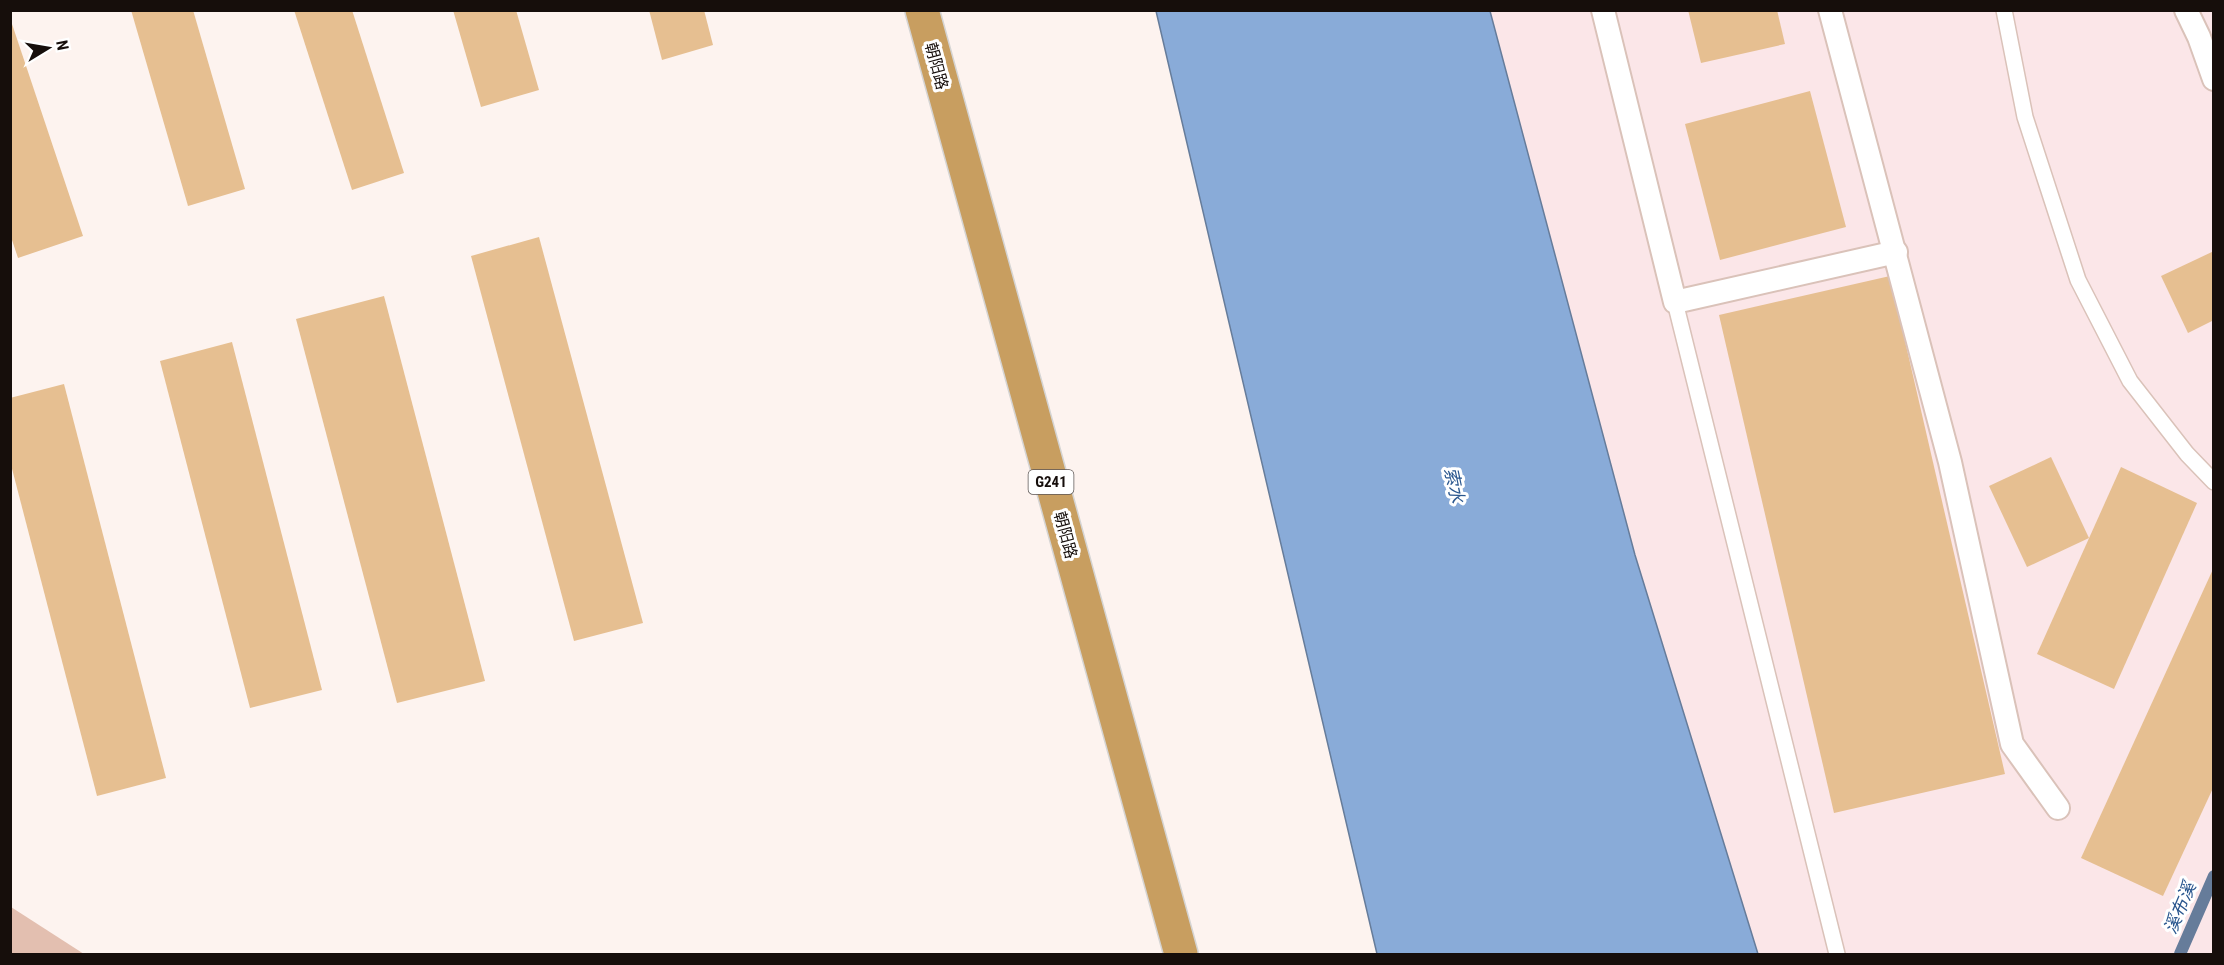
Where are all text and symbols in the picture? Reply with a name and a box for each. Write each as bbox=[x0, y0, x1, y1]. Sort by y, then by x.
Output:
north arrow bbox=[18, 18, 78, 78]
text: N bbox=[52, 39, 72, 52]
street label: 朝阳路 bbox=[921, 40, 952, 92]
water label: 索水 bbox=[1440, 465, 1469, 506]
road number: G241 bbox=[1028, 470, 1074, 494]
street label: 朝阳路 bbox=[1050, 509, 1081, 561]
water label: 溪布溪 bbox=[2159, 877, 2201, 937]

